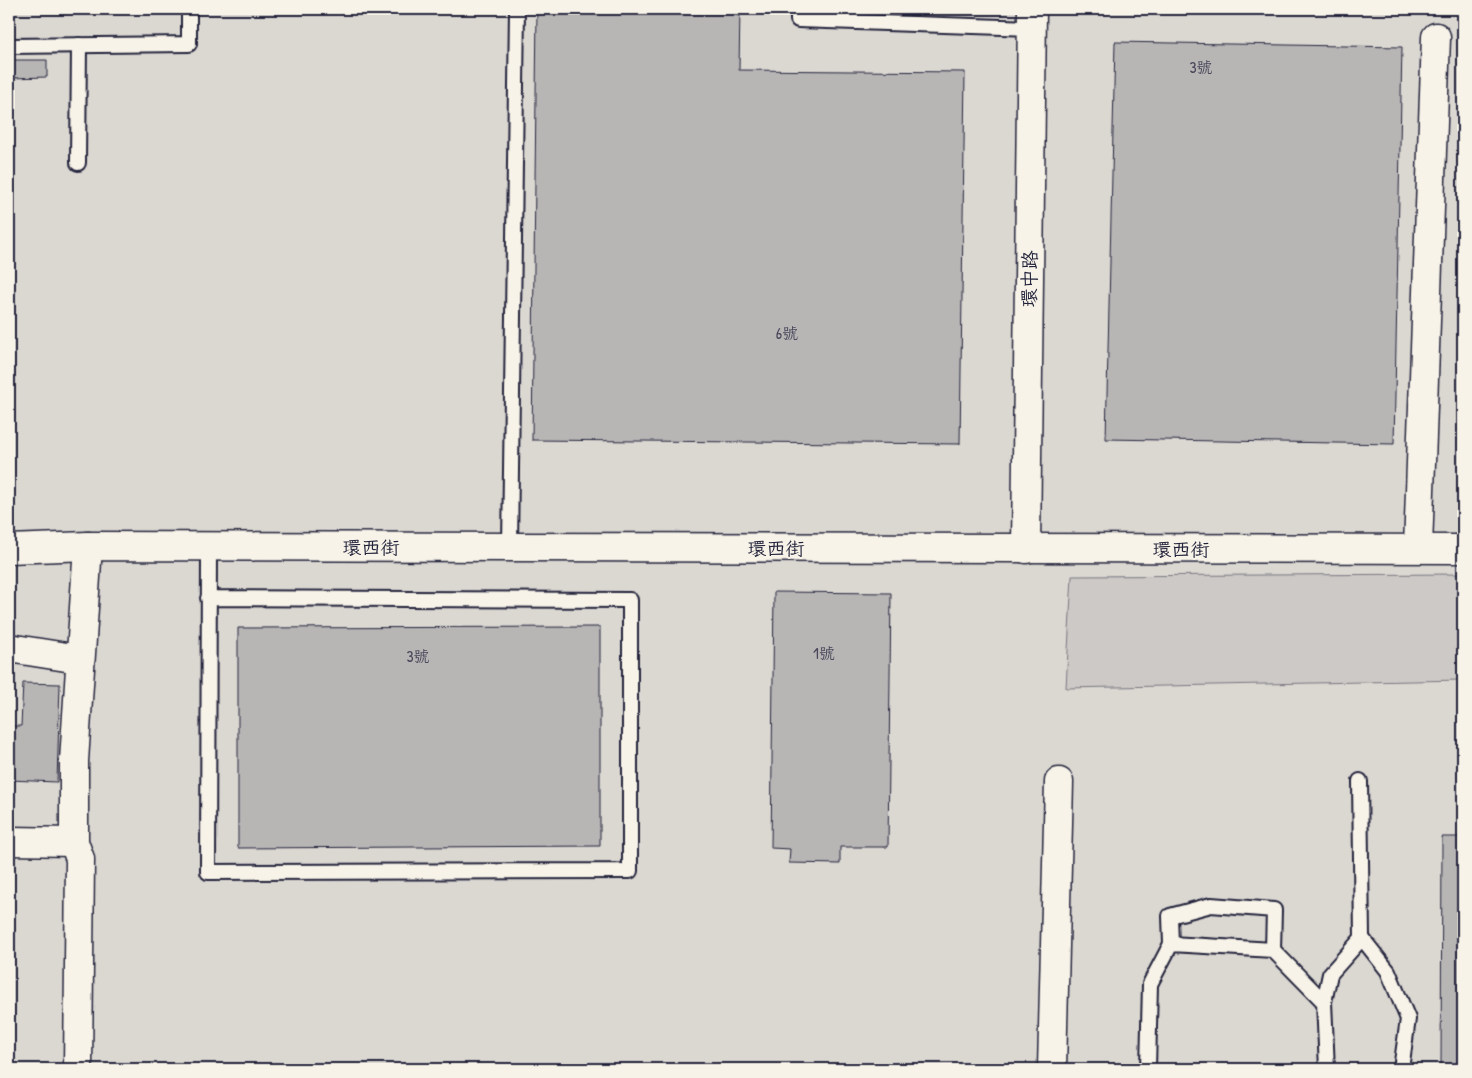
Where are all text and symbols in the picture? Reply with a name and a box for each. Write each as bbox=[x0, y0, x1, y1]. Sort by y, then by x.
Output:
house number: 3號 bbox=[1189, 56, 1213, 78]
street label: 環中路 bbox=[1016, 250, 1042, 308]
house number: 6號 bbox=[776, 322, 798, 344]
street label: 環西街 bbox=[342, 534, 400, 560]
street label: 環西街 bbox=[747, 535, 805, 561]
street label: 環西街 bbox=[1152, 536, 1210, 562]
house number: 1號 bbox=[813, 642, 835, 664]
house number: 3號 bbox=[406, 645, 430, 667]

